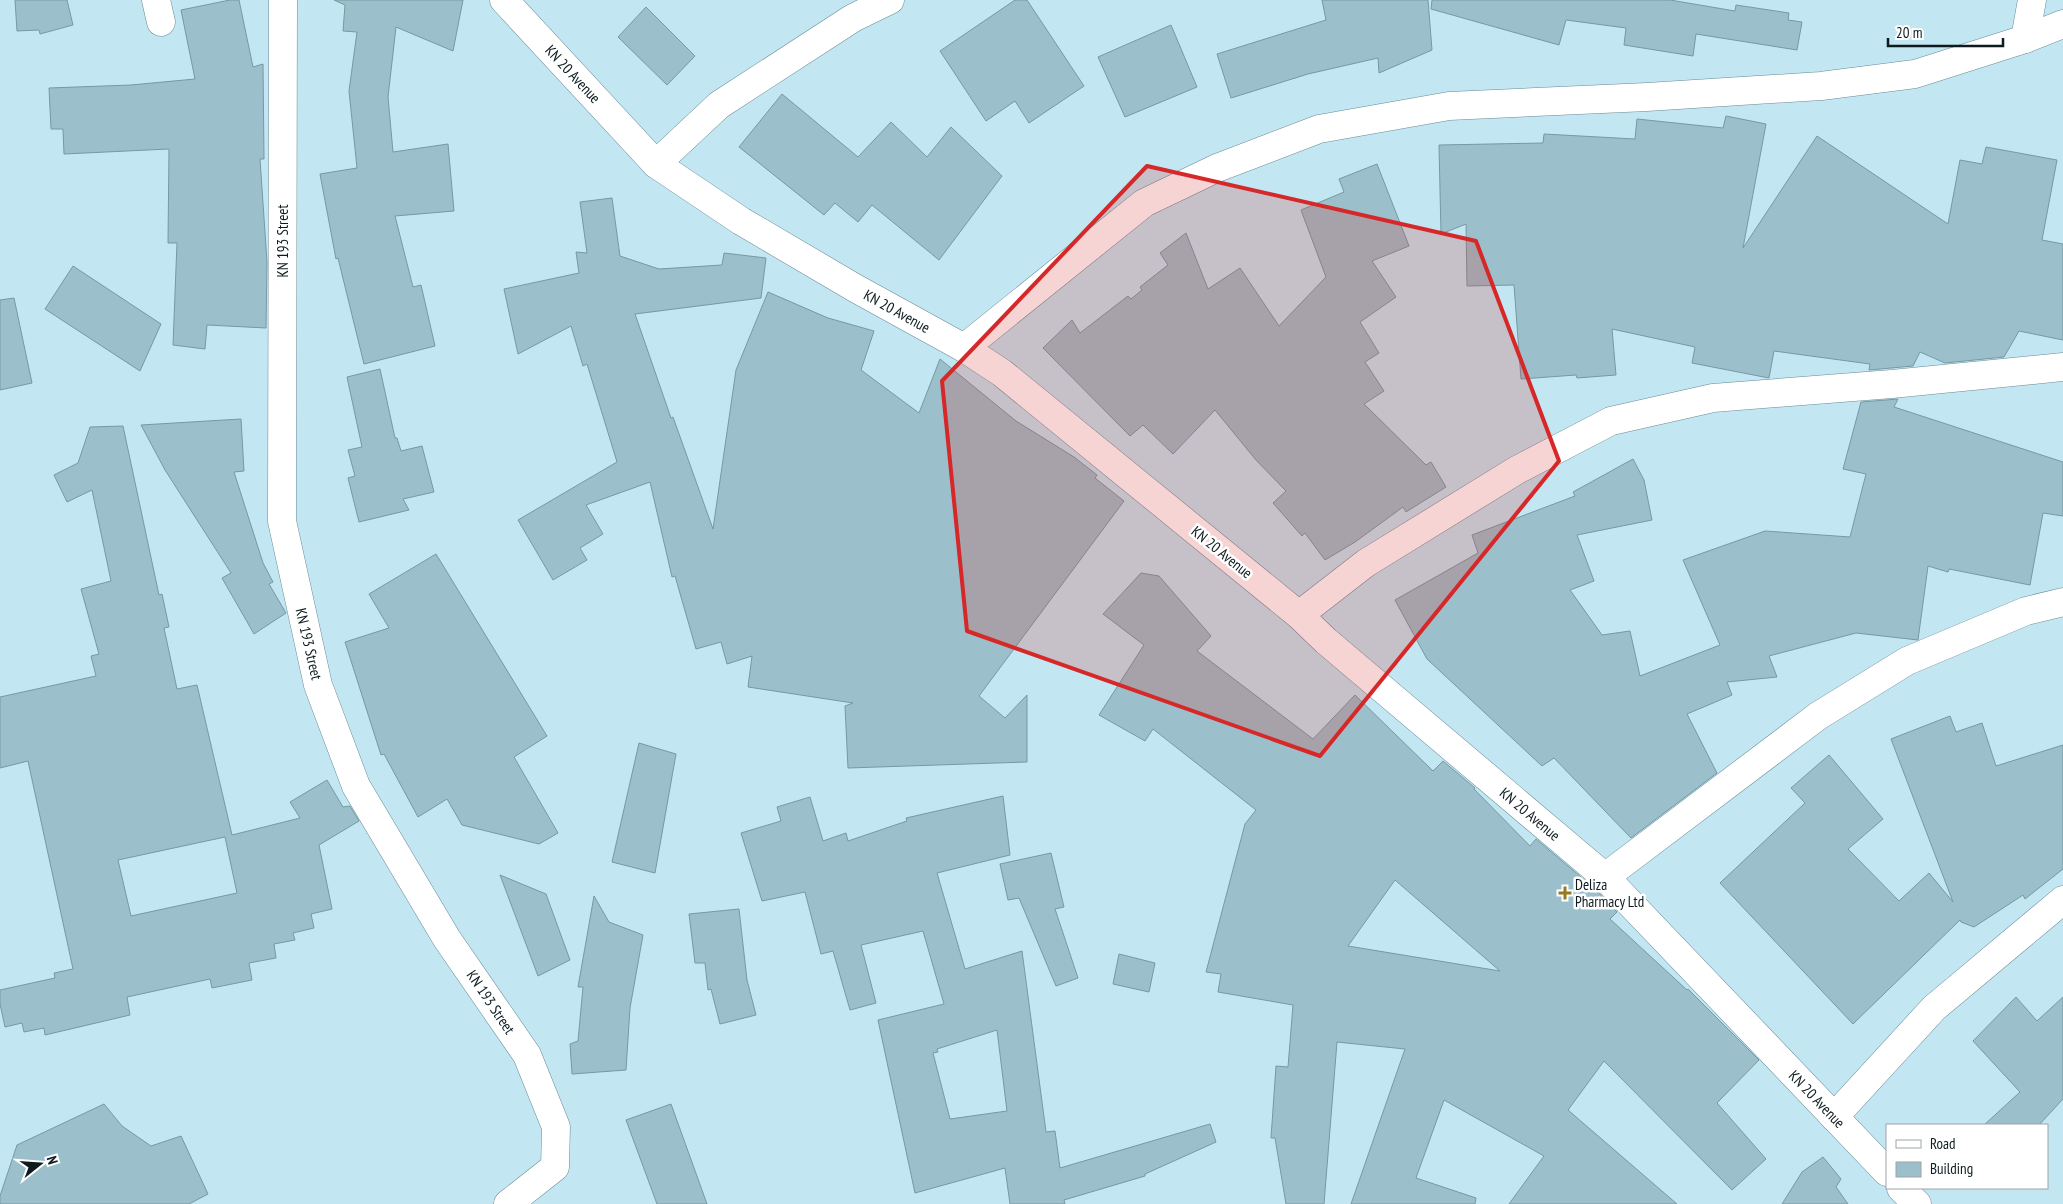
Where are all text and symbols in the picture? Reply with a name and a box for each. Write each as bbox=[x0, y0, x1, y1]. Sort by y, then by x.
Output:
scale bar bbox=[1888, 15, 2003, 47]
text: 20 m bbox=[1896, 23, 1922, 42]
street label: KN 20 Avenue bbox=[541, 41, 605, 107]
street label: KN 193 Street bbox=[273, 204, 292, 278]
street label: KN 20 Avenue bbox=[861, 285, 933, 337]
street label: KN 20 Avenue bbox=[1188, 522, 1256, 582]
street label: KN 193 Street bbox=[292, 606, 326, 682]
street label: KN 20 Avenue bbox=[1496, 783, 1564, 845]
place label: Deliza Pharmacy Ltd bbox=[1575, 875, 1644, 911]
marker: Deliza Pharmacy Ltd bbox=[1559, 887, 1571, 899]
street label: KN 193 Street bbox=[463, 966, 519, 1038]
street label: KN 20 Avenue bbox=[1785, 1066, 1849, 1132]
legend bbox=[1886, 1124, 2048, 1189]
text: Road bbox=[1930, 1134, 1956, 1153]
north arrow bbox=[15, 1139, 65, 1189]
text: N bbox=[43, 1154, 62, 1166]
text: Building bbox=[1930, 1159, 1973, 1178]

